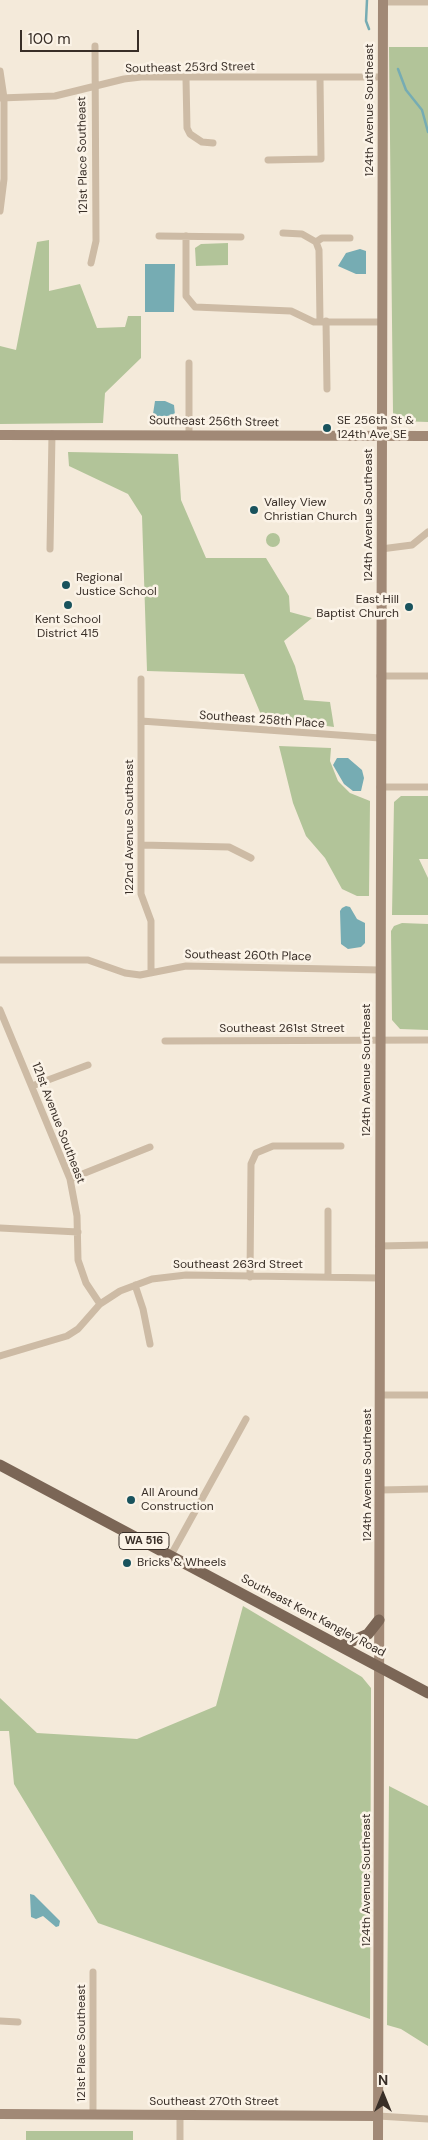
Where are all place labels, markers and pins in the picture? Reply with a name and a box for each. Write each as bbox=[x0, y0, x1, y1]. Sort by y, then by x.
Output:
place label: SE 256th St & 124th Ave SE bbox=[337, 414, 414, 442]
marker: SE 256th St & 124th Ave SE bbox=[321, 422, 333, 434]
place label: Valley View Christian Church bbox=[264, 496, 357, 524]
marker: Valley View Christian Church bbox=[248, 504, 260, 516]
place label: Regional Justice School bbox=[76, 571, 157, 599]
marker: Regional Justice School bbox=[60, 579, 72, 591]
place label: East Hill Baptist Church bbox=[316, 593, 399, 621]
marker: Kent School District 415 bbox=[62, 599, 74, 611]
marker: East Hill Baptist Church bbox=[403, 601, 415, 613]
place label: Kent School District 415 bbox=[35, 613, 101, 641]
place label: All Around Construction bbox=[141, 1486, 214, 1514]
marker: All Around Construction bbox=[125, 1494, 137, 1506]
place label: Bricks & Wheels bbox=[137, 1556, 226, 1570]
marker: Bricks & Wheels bbox=[121, 1557, 133, 1569]

